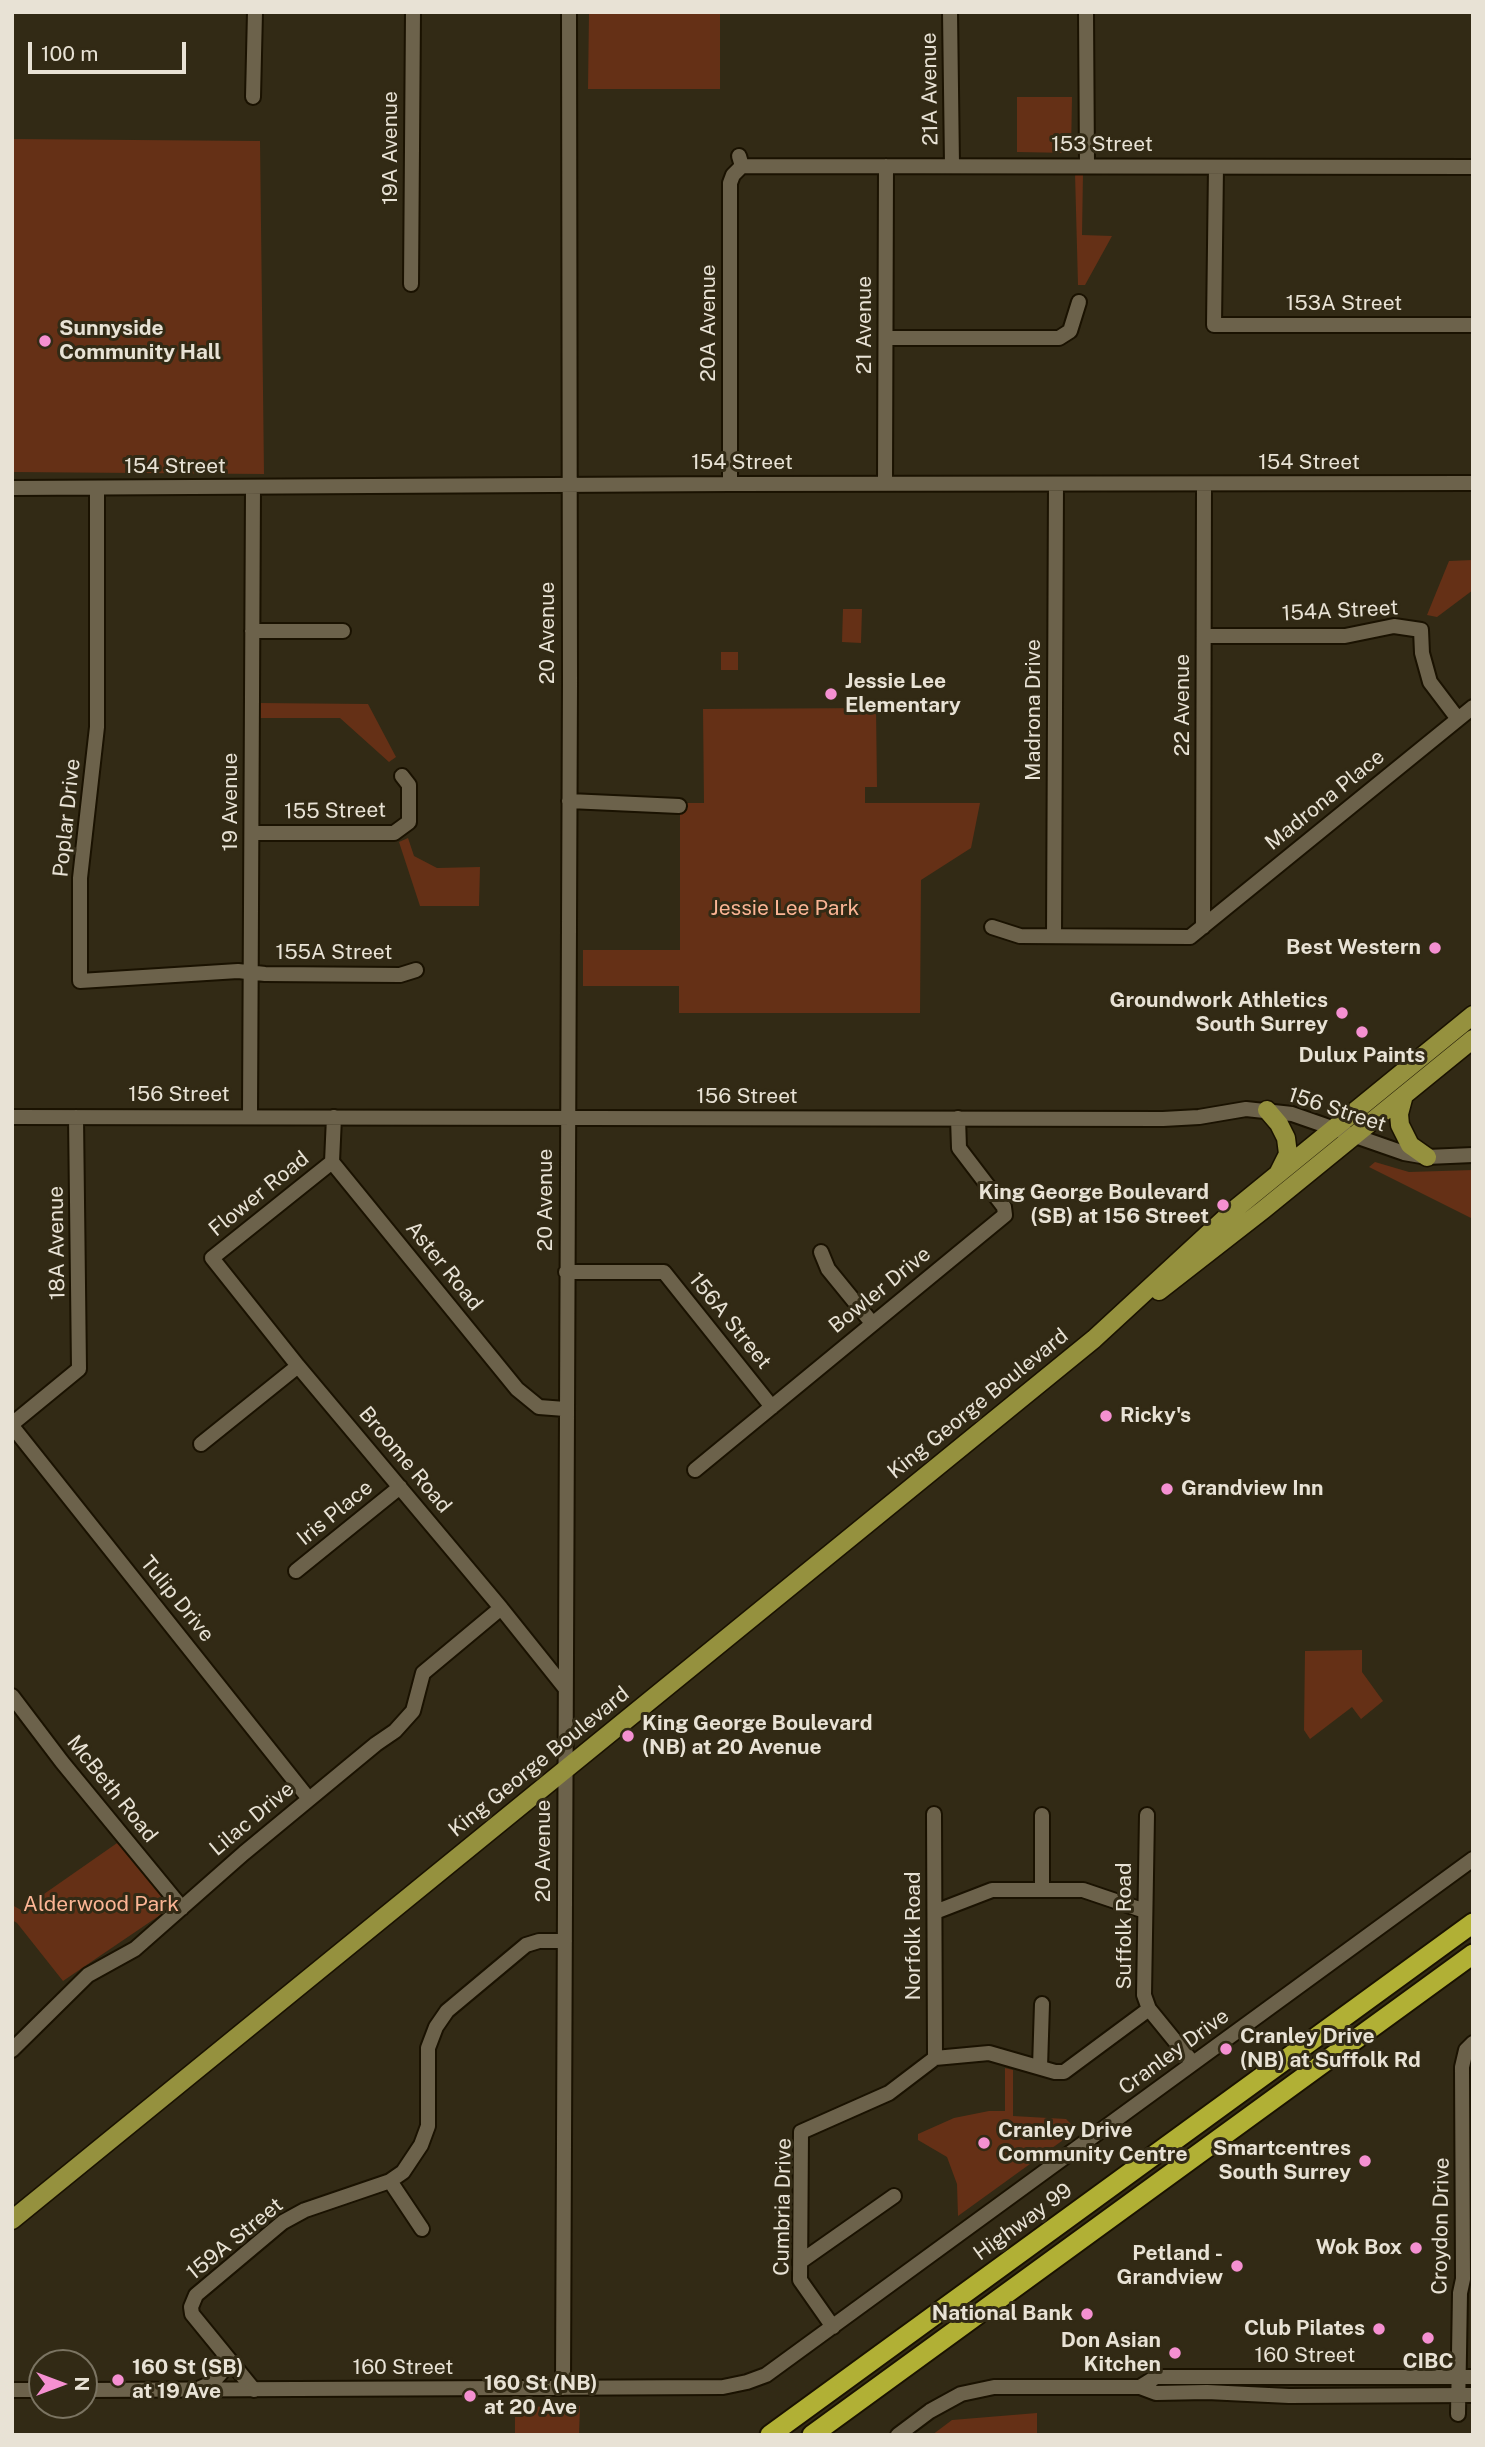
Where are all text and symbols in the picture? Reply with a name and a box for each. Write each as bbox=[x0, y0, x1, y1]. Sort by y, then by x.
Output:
scale bar bbox=[32, 28, 189, 72]
street label: 21A Avenue bbox=[916, 32, 944, 146]
text: 100 m bbox=[41, 41, 98, 66]
street label: 19A Avenue bbox=[378, 91, 404, 205]
street label: 153 Street bbox=[1051, 132, 1153, 158]
street label: 20A Avenue bbox=[696, 264, 722, 382]
street label: 21 Avenue bbox=[852, 276, 878, 374]
street label: 153A Street bbox=[1286, 291, 1402, 317]
place label: Sunnyside Community Hall bbox=[59, 316, 221, 366]
marker: Sunnyside Community Hall bbox=[37, 333, 53, 349]
street label: 154 Street bbox=[691, 450, 793, 476]
street label: 154 Street bbox=[1258, 450, 1360, 476]
street label: 154 Street bbox=[124, 454, 226, 480]
street label: 20 Avenue bbox=[535, 582, 561, 684]
street label: 154A Street bbox=[1281, 595, 1399, 627]
street label: Madrona Drive bbox=[1021, 639, 1047, 781]
street label: 22 Avenue bbox=[1170, 654, 1196, 756]
place label: Jessie Lee Elementary bbox=[845, 669, 961, 719]
marker: Jessie Lee Elementary bbox=[823, 686, 839, 702]
street label: Madrona Place bbox=[1260, 744, 1390, 856]
street label: 19 Avenue bbox=[218, 753, 244, 851]
street label: Poplar Drive bbox=[48, 758, 86, 878]
street label: 155 Street bbox=[284, 798, 386, 824]
park label: Jessie Lee Park bbox=[711, 896, 859, 922]
place label: Best Western bbox=[1286, 935, 1421, 961]
street label: 155A Street bbox=[276, 940, 392, 966]
marker: Best Western bbox=[1427, 940, 1443, 956]
place label: Groundwork Athletics South Surrey bbox=[1109, 988, 1328, 1038]
marker: Groundwork Athletics South Surrey bbox=[1334, 1005, 1350, 1021]
marker: Dulux Paints bbox=[1354, 1024, 1370, 1040]
place label: Dulux Paints bbox=[1299, 1043, 1425, 1069]
street label: 156 Street bbox=[128, 1082, 230, 1108]
street label: 156 Street bbox=[1285, 1082, 1389, 1138]
street label: 156 Street bbox=[696, 1084, 798, 1110]
street label: Flower Road bbox=[204, 1146, 314, 1242]
street label: 20 Avenue bbox=[533, 1149, 559, 1251]
place label: King George Boulevard (SB) at 156 Street bbox=[979, 1180, 1209, 1230]
street label: 18A Avenue bbox=[43, 1186, 71, 1300]
marker: King George Boulevard (SB) at 156 Street bbox=[1215, 1197, 1231, 1213]
street label: Aster Road bbox=[400, 1216, 488, 1316]
street label: Bowler Drive bbox=[824, 1241, 936, 1339]
street label: 156A Street bbox=[684, 1268, 776, 1374]
street label: King George Boulevard bbox=[883, 1323, 1073, 1485]
street label: Broome Road bbox=[353, 1402, 457, 1518]
place label: Ricky's bbox=[1120, 1403, 1191, 1429]
marker: Ricky's bbox=[1098, 1408, 1114, 1424]
street label: Iris Place bbox=[292, 1475, 378, 1551]
place label: Grandview Inn bbox=[1181, 1476, 1323, 1502]
marker: Grandview Inn bbox=[1159, 1481, 1175, 1497]
street label: Tulip Drive bbox=[135, 1551, 219, 1647]
street label: King George Boulevard bbox=[444, 1681, 634, 1843]
place label: King George Boulevard (NB) at 20 Avenue bbox=[642, 1711, 872, 1761]
marker: King George Boulevard (NB) at 20 Avenue bbox=[620, 1728, 636, 1744]
street label: McBeth Road bbox=[61, 1730, 163, 1848]
street label: Lilac Drive bbox=[205, 1777, 299, 1861]
street label: 20 Avenue bbox=[531, 1800, 557, 1902]
street label: Suffolk Road bbox=[1112, 1863, 1138, 1989]
street label: Norfolk Road bbox=[901, 1872, 927, 2000]
park label: Alderwood Park bbox=[23, 1892, 179, 1918]
street label: Cranley Drive bbox=[1114, 2004, 1234, 2100]
place label: Cranley Drive (NB) at Suffolk Rd bbox=[1240, 2024, 1421, 2074]
marker: Cranley Drive (NB) at Suffolk Rd bbox=[1218, 2041, 1234, 2057]
place label: Cranley Drive Community Centre bbox=[998, 2118, 1188, 2168]
marker: Cranley Drive Community Centre bbox=[976, 2135, 992, 2151]
place label: Smartcentres South Surrey bbox=[1213, 2136, 1351, 2186]
street label: Cumbria Drive bbox=[769, 2138, 797, 2276]
marker: Smartcentres South Surrey bbox=[1357, 2153, 1373, 2169]
street label: Croydon Drive bbox=[1427, 2157, 1455, 2295]
street label: Highway 99 bbox=[969, 2178, 1077, 2266]
street label: 159A Street bbox=[182, 2193, 288, 2285]
place label: Wok Box bbox=[1316, 2235, 1402, 2261]
marker: Wok Box bbox=[1408, 2240, 1424, 2256]
place label: Petland - Grandview bbox=[1117, 2241, 1223, 2291]
marker: Petland - Grandview bbox=[1229, 2258, 1245, 2274]
place label: National Bank bbox=[932, 2301, 1073, 2327]
marker: National Bank bbox=[1079, 2306, 1095, 2322]
place label: Club Pilates bbox=[1244, 2316, 1365, 2342]
marker: Club Pilates bbox=[1371, 2321, 1387, 2337]
place label: Don Asian Kitchen bbox=[1061, 2328, 1161, 2378]
marker: CIBC bbox=[1420, 2330, 1436, 2346]
street label: 160 Street bbox=[1255, 2343, 1355, 2369]
marker: Don Asian Kitchen bbox=[1167, 2345, 1183, 2361]
north arrow bbox=[28, 2349, 98, 2419]
place label: CIBC bbox=[1403, 2349, 1453, 2375]
place label: 160 St (SB) at 19 Ave bbox=[132, 2355, 244, 2405]
street label: 160 Street bbox=[353, 2355, 453, 2381]
place label: 160 St (NB) at 20 Ave bbox=[484, 2371, 598, 2421]
marker: 160 St (SB) at 19 Ave bbox=[110, 2372, 126, 2388]
text: N bbox=[71, 2377, 93, 2391]
marker: 160 St (NB) at 20 Ave bbox=[462, 2388, 478, 2404]

